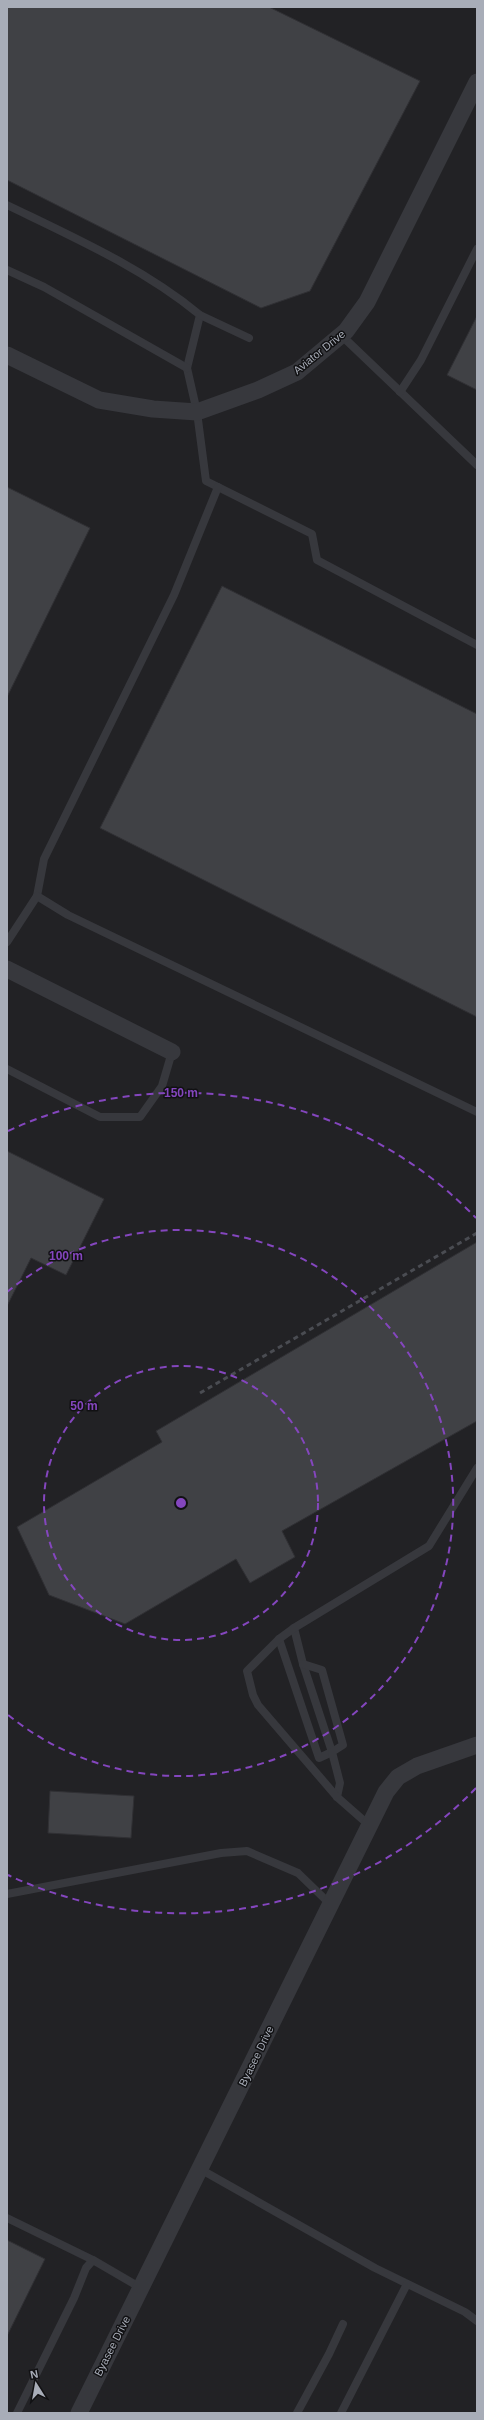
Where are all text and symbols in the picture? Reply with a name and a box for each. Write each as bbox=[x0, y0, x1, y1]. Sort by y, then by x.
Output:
street label: Aviator Drive bbox=[291, 328, 347, 376]
text: 150 m bbox=[164, 1086, 198, 1100]
text: 100 m bbox=[49, 1249, 83, 1263]
text: 50 m bbox=[70, 1399, 98, 1413]
centre of rings bbox=[174, 1496, 188, 1510]
street label: Byasee Drive bbox=[236, 2024, 276, 2088]
street label: Byasee Drive bbox=[92, 2314, 132, 2378]
north arrow bbox=[16, 2364, 56, 2404]
text: N bbox=[29, 2368, 39, 2381]

